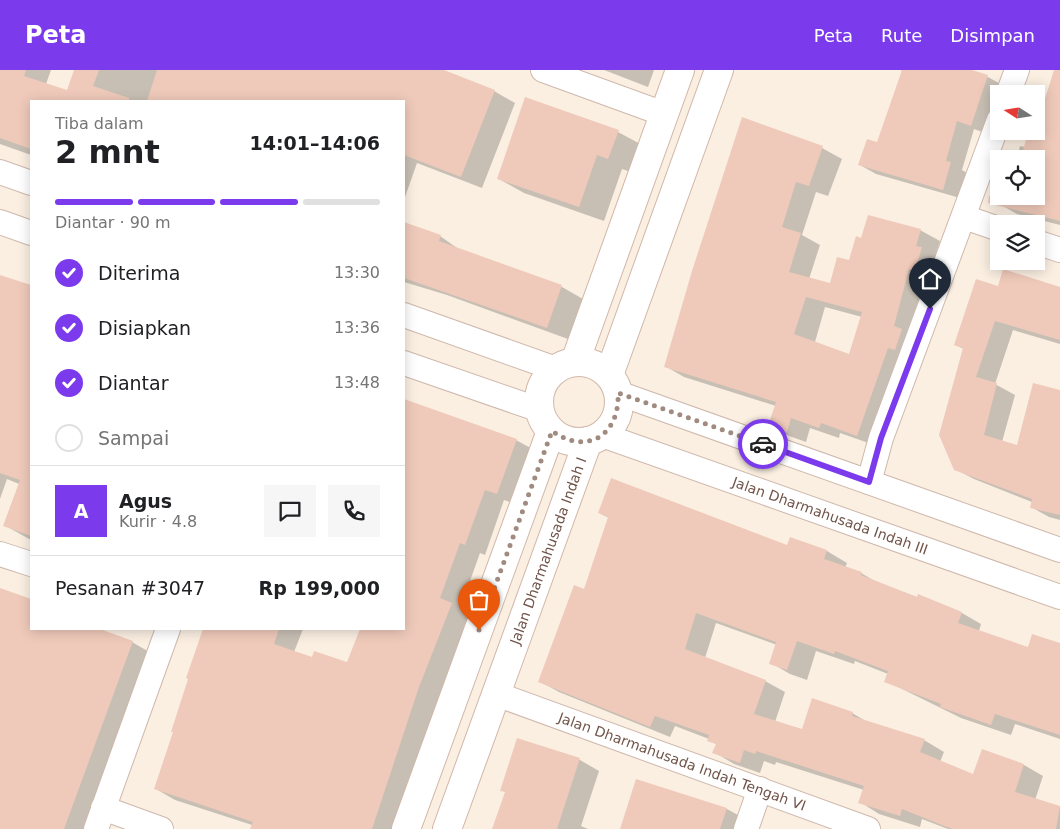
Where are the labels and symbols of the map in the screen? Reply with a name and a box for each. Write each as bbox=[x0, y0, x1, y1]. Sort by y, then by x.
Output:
north arrow bbox=[990, 85, 1045, 140]
pin bbox=[909, 258, 951, 309]
courier bbox=[738, 419, 788, 469]
street label: Jalan Dharmahusada Indah I bbox=[506, 455, 589, 648]
street label: Jalan Dharmahusada Indah III bbox=[729, 473, 930, 558]
pin bbox=[458, 579, 500, 630]
street label: Jalan Dharmahusada Indah Tengah VI bbox=[555, 709, 808, 814]

